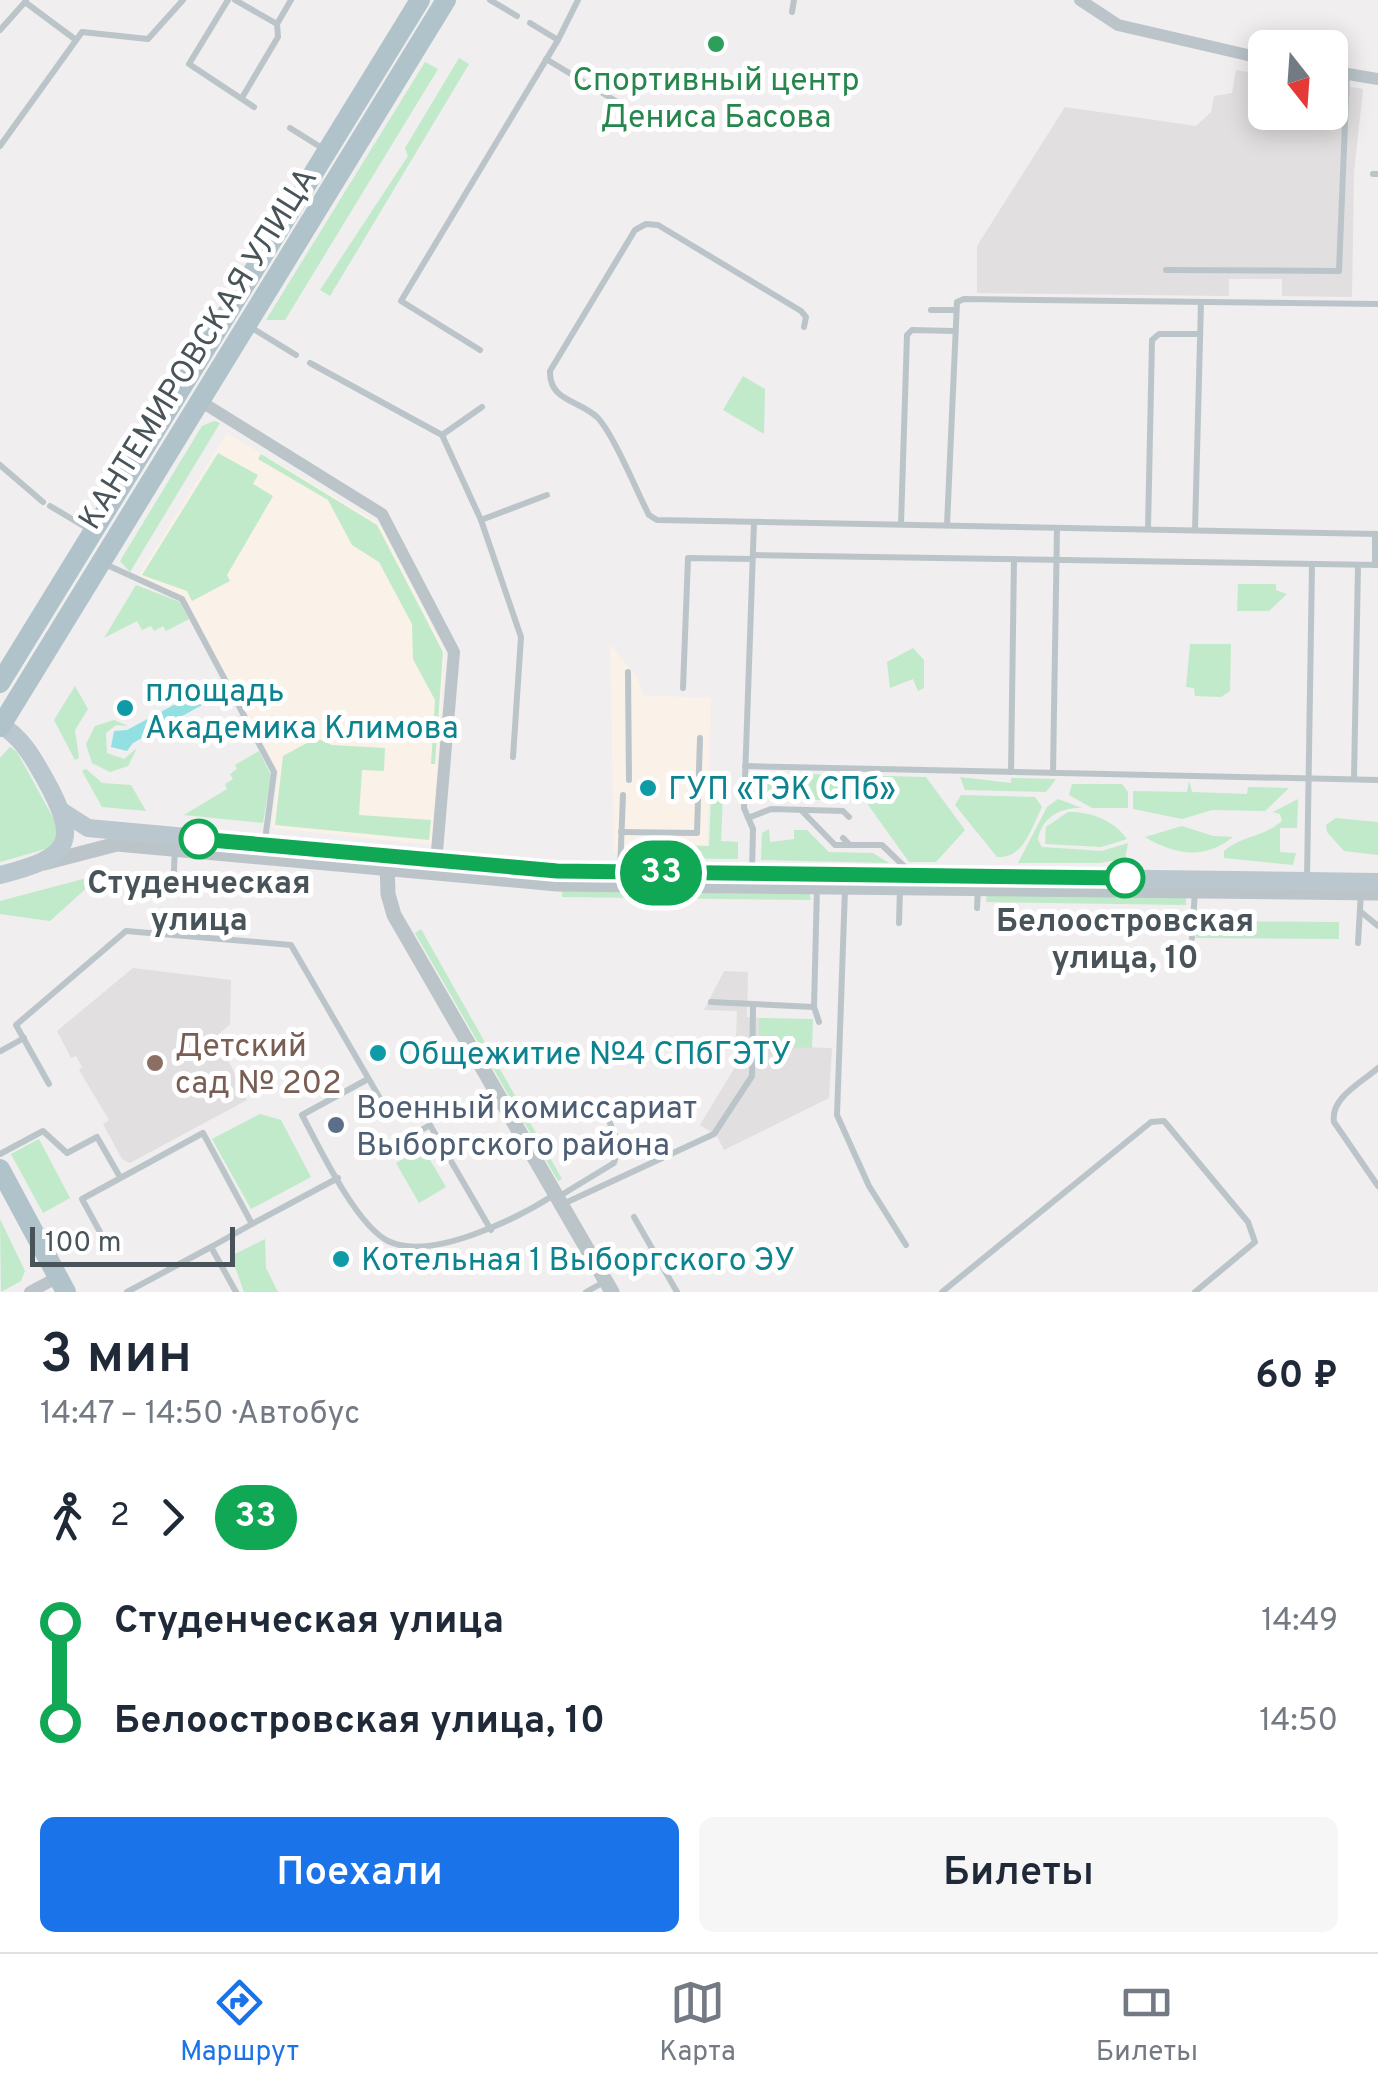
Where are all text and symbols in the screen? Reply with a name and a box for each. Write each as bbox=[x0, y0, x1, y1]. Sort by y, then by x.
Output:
north arrow bbox=[1248, 30, 1348, 130]
map controls bbox=[1248, 30, 1348, 130]
marker: Спортивный центр Дениса Басова bbox=[705, 33, 727, 55]
place label: Спортивный центр Дениса Басова bbox=[572, 62, 860, 139]
street label: КАНТЕМИРОВСКАЯ УЛИЦА bbox=[71, 161, 328, 538]
place label: площадь Академика Климова bbox=[145, 673, 459, 750]
marker: площадь Академика Климова bbox=[114, 697, 136, 719]
place label: ГУП «ТЭК СПб» bbox=[668, 771, 896, 811]
marker: ГУП «ТЭК СПб» bbox=[637, 777, 659, 799]
marker: Студенческая улица bbox=[180, 820, 218, 858]
line badge: 33 bbox=[616, 840, 706, 906]
text: 33 bbox=[640, 851, 682, 895]
marker: Белоостровская улица, 10 bbox=[1106, 859, 1144, 897]
place label: Студенческая улица bbox=[87, 865, 311, 942]
place label: Белоостровская улица, 10 bbox=[996, 903, 1254, 980]
place label: Детский сад № 202 bbox=[175, 1028, 342, 1105]
place label: Общежитие №4 СПбГЭТУ bbox=[398, 1036, 791, 1076]
marker: Общежитие №4 СПбГЭТУ bbox=[367, 1042, 389, 1064]
marker: Детский сад № 202 bbox=[144, 1052, 166, 1074]
place label: Военный комиссариат Выборгского района bbox=[356, 1090, 697, 1167]
marker: Военный комиссариат Выборгского района bbox=[325, 1114, 347, 1136]
scale bar bbox=[30, 1222, 235, 1266]
text: 100 m bbox=[45, 1226, 121, 1262]
place label: Котельная 1 Выборгского ЭУ bbox=[361, 1242, 795, 1282]
marker: Котельная 1 Выборгского ЭУ bbox=[330, 1248, 352, 1270]
text: 3 мин bbox=[40, 1322, 192, 1392]
text: 60 ₽ bbox=[1255, 1353, 1338, 1402]
text: 14:47 – 14:50 · Автобус bbox=[40, 1395, 360, 1435]
icon: walk bbox=[40, 1490, 95, 1545]
icon: forward bbox=[145, 1490, 200, 1545]
text: 33 bbox=[235, 1495, 277, 1539]
text: 2 bbox=[110, 1497, 130, 1537]
text: Студенческая улица bbox=[114, 1598, 504, 1647]
text: 14:49 bbox=[1261, 1602, 1338, 1642]
text: Белоостровская улица, 10 bbox=[114, 1698, 605, 1747]
text: 14:50 bbox=[1259, 1702, 1338, 1742]
button: Поехали bbox=[40, 1817, 679, 1932]
button: Билеты bbox=[699, 1817, 1338, 1932]
tab: Маршрут bbox=[180, 1975, 299, 2071]
tab: Карта bbox=[659, 1975, 736, 2071]
tab: Билеты bbox=[1096, 1975, 1198, 2071]

